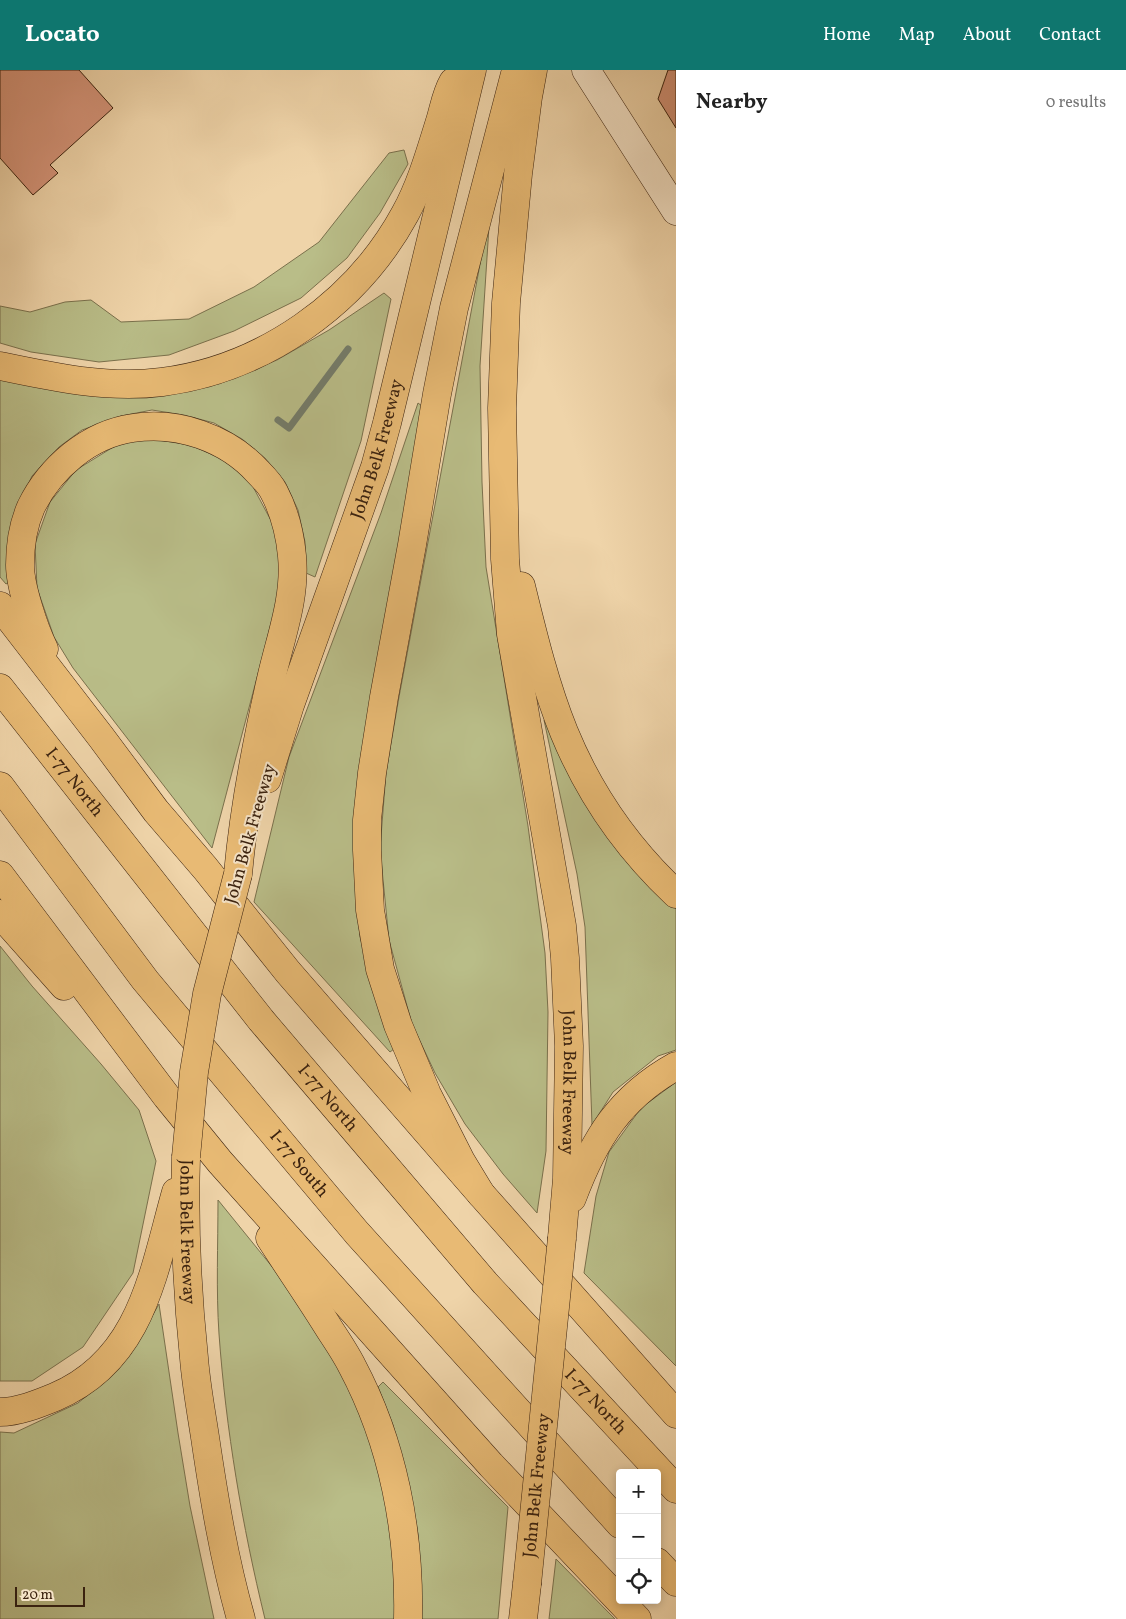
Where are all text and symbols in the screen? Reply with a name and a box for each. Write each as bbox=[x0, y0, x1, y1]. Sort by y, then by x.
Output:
text: Locato bbox=[25, 18, 100, 52]
text: Home bbox=[823, 23, 871, 48]
text: Map bbox=[899, 23, 935, 48]
text: About bbox=[963, 23, 1011, 48]
text: Contact bbox=[1039, 23, 1101, 48]
text: Nearby bbox=[696, 88, 767, 117]
text: 0 results bbox=[1046, 92, 1106, 114]
street label: John Belk Freeway bbox=[345, 376, 410, 523]
street label: I-77 North bbox=[39, 742, 109, 823]
street label: John Belk Freeway bbox=[219, 761, 283, 907]
street label: John Belk Freeway bbox=[555, 1009, 582, 1155]
street label: I-77 North bbox=[291, 1059, 364, 1138]
street label: I-77 South bbox=[263, 1125, 335, 1203]
street label: John Belk Freeway bbox=[173, 1159, 202, 1306]
street label: I-77 North bbox=[558, 1363, 633, 1441]
street label: John Belk Freeway bbox=[517, 1412, 557, 1559]
map controls bbox=[616, 1469, 661, 1604]
button: + bbox=[616, 1469, 661, 1514]
button: − bbox=[616, 1514, 661, 1559]
button: locate bbox=[616, 1559, 661, 1604]
scale bar bbox=[15, 1584, 85, 1607]
text: 20 m bbox=[22, 1586, 53, 1605]

